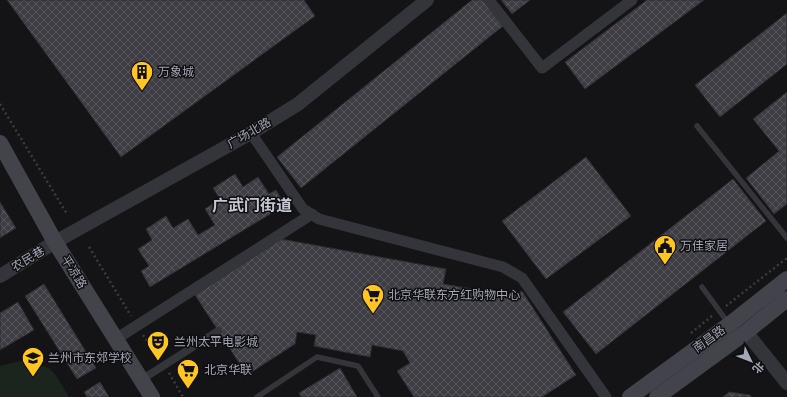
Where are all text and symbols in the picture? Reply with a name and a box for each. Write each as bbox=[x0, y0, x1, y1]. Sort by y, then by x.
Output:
building icon: 万象城 bbox=[129, 59, 155, 92]
place label: 万象城 bbox=[158, 64, 194, 79]
street label: 广场北路 bbox=[224, 114, 273, 151]
district label: 广武门街道 bbox=[212, 195, 292, 215]
public building icon: 万佳家居 bbox=[652, 233, 678, 266]
place label: 万佳家居 bbox=[680, 238, 728, 253]
street label: 农民巷 bbox=[8, 243, 47, 274]
street label: 平凉路 bbox=[59, 252, 90, 291]
supermarket icon: 北京华联东方红购物中心 bbox=[360, 282, 386, 315]
place label: 北京华联东方红购物中心 bbox=[388, 287, 520, 302]
street label: 南昌路 bbox=[690, 322, 728, 355]
theatre icon: 兰州太平电影城 bbox=[145, 329, 171, 362]
place label: 兰州太平电影城 bbox=[174, 334, 258, 349]
north arrow bbox=[731, 341, 771, 381]
school or university icon: 兰州市东郊学校 bbox=[20, 345, 46, 378]
place label: 兰州市东郊学校 bbox=[48, 350, 132, 365]
supermarket icon: 北京华联 bbox=[175, 357, 201, 390]
text: 北 bbox=[749, 359, 767, 377]
place label: 北京华联 bbox=[204, 362, 252, 377]

